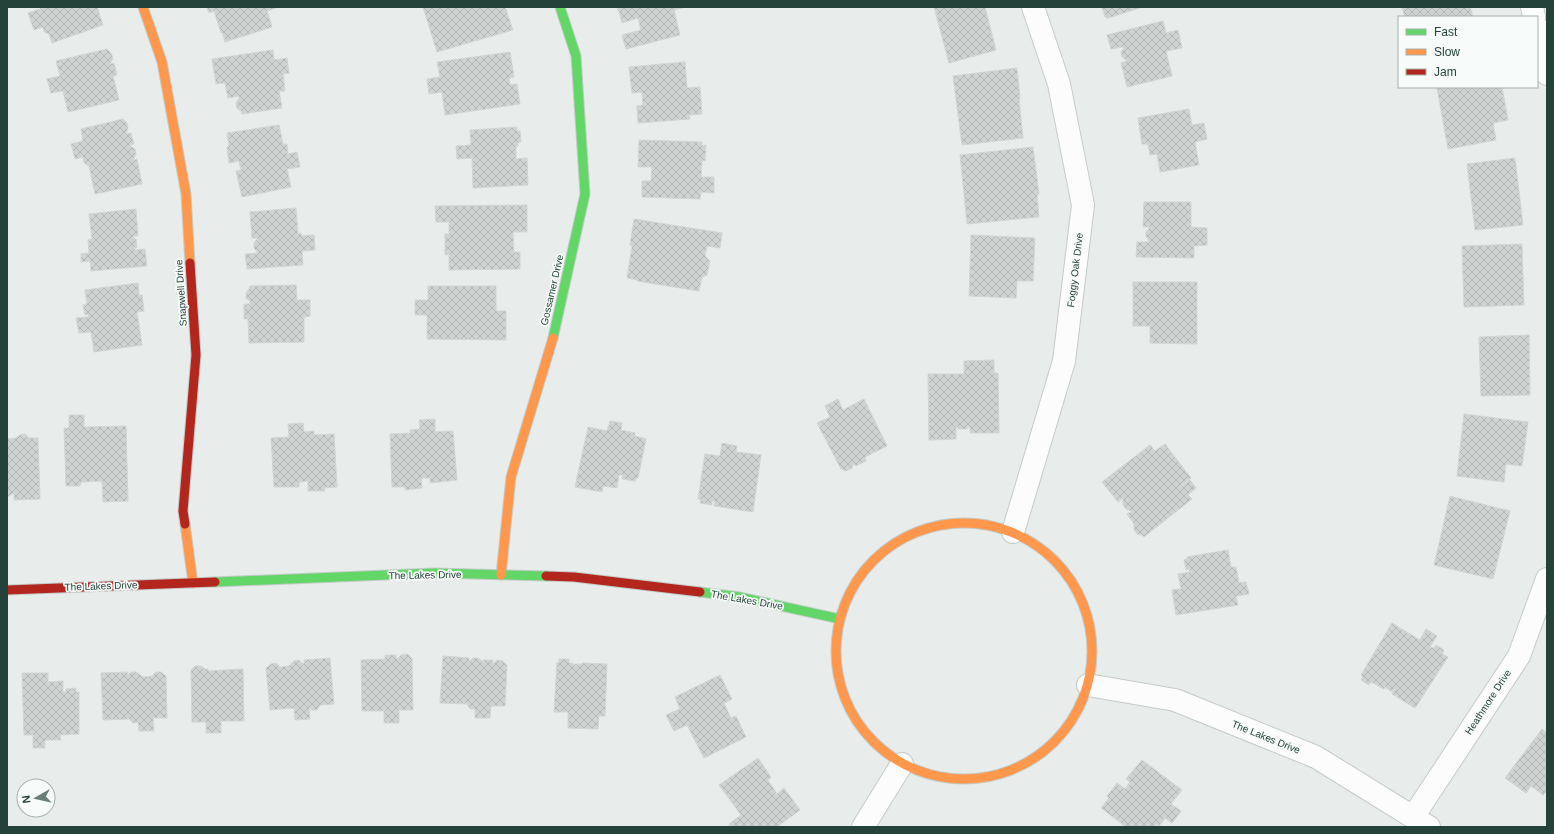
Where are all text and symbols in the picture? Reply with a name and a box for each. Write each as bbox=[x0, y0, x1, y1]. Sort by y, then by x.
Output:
legend bbox=[1398, 16, 1538, 88]
text: Fast bbox=[1434, 25, 1458, 39]
text: Slow bbox=[1434, 45, 1460, 59]
text: Jam bbox=[1434, 65, 1457, 79]
street label: Foggy Oak Drive bbox=[1065, 232, 1085, 308]
street label: Gossamer Drive bbox=[539, 253, 566, 326]
street label: Snapwell Drive bbox=[173, 259, 189, 327]
street label: The Lakes Drive bbox=[389, 569, 462, 581]
street label: The Lakes Drive bbox=[64, 579, 138, 593]
street label: The Lakes Drive bbox=[710, 588, 784, 612]
street label: Heathmore Drive bbox=[1463, 667, 1513, 737]
street label: The Lakes Drive bbox=[1230, 718, 1302, 756]
north arrow bbox=[16, 778, 56, 818]
text: N bbox=[20, 795, 33, 804]

